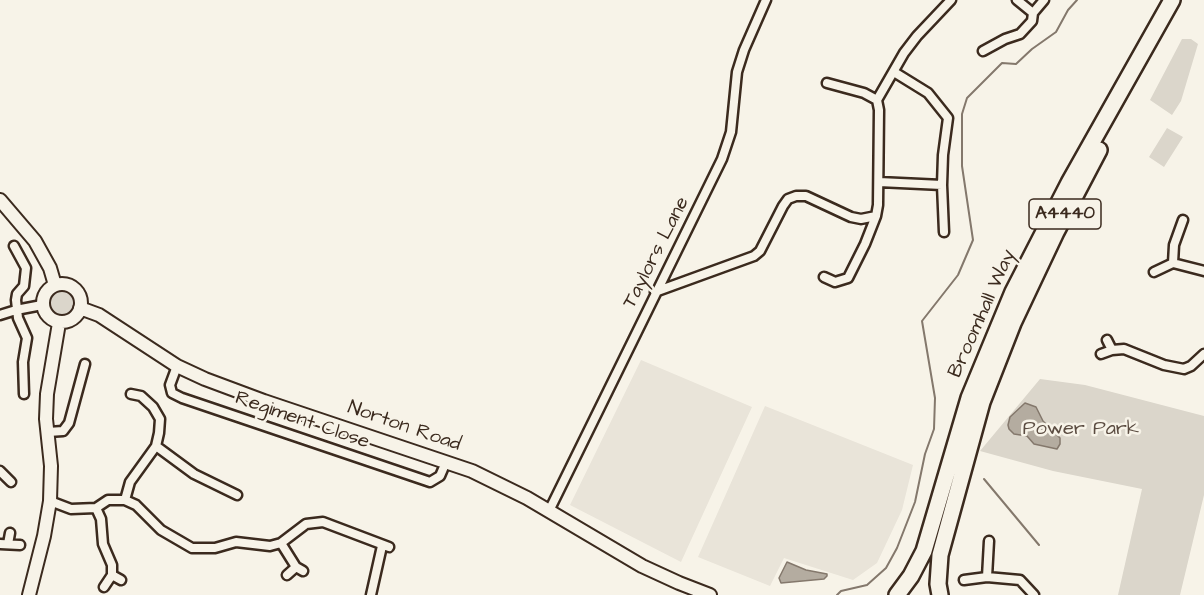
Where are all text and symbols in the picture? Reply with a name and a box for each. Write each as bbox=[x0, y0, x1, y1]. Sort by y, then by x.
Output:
street label: Taylors Lane bbox=[619, 193, 695, 313]
road number: A4440 bbox=[1029, 199, 1101, 229]
street label: Broomhall Way bbox=[944, 246, 1022, 382]
street label: Regiment Close bbox=[232, 387, 372, 455]
street label: Norton Road bbox=[344, 396, 464, 458]
park label: Power Park bbox=[1023, 418, 1139, 442]

